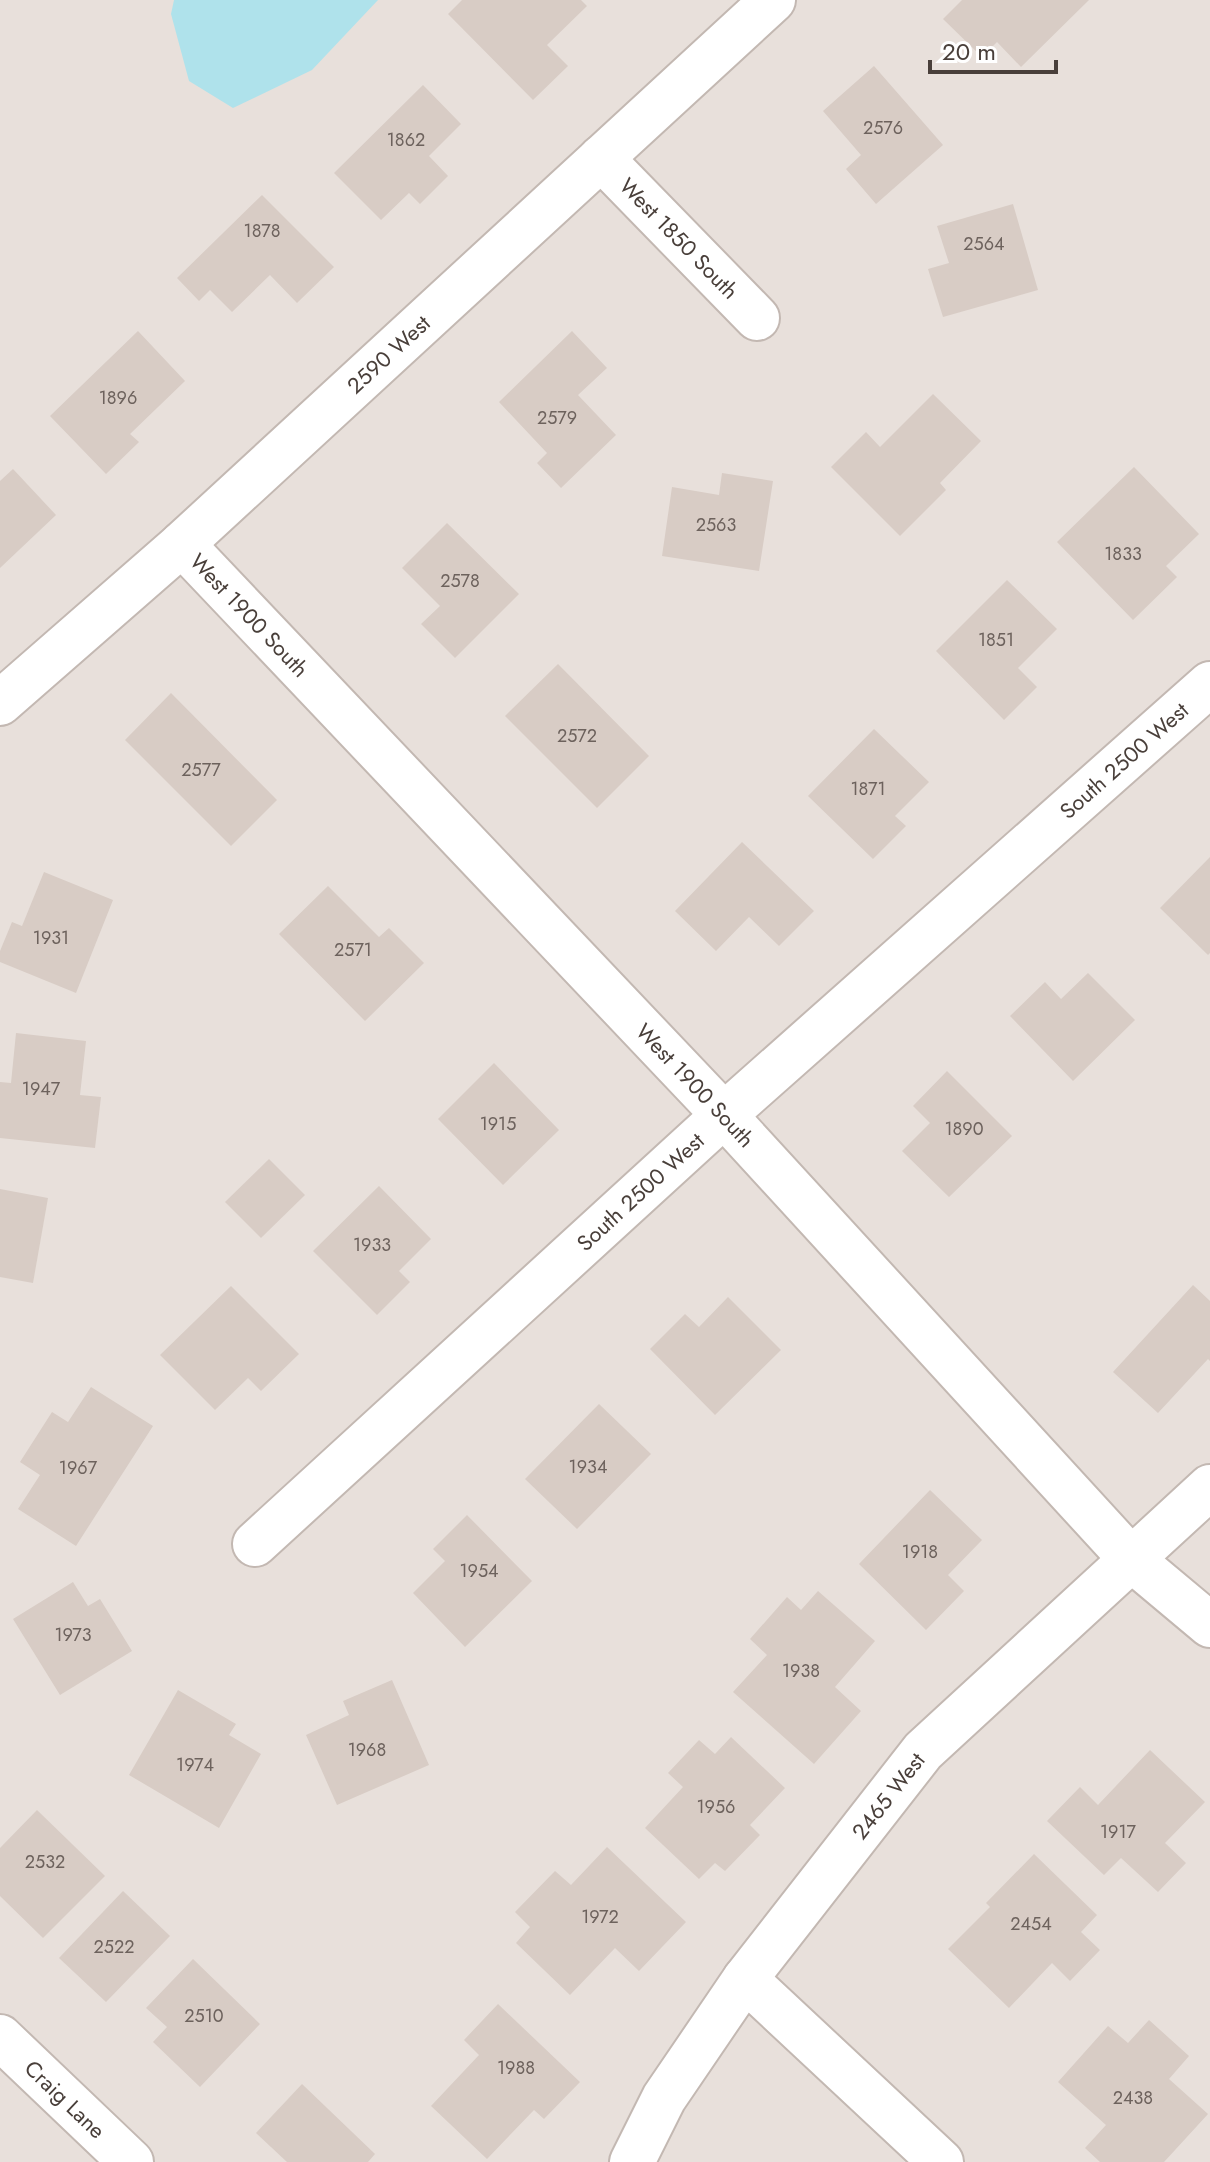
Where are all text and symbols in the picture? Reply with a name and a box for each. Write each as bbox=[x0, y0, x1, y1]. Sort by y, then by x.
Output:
scale bar bbox=[930, 24, 1056, 74]
text: 20 m bbox=[942, 34, 996, 69]
house number: 2576 bbox=[863, 115, 903, 141]
house number: 1862 bbox=[387, 127, 425, 153]
street label: West 1850 South bbox=[612, 170, 746, 306]
house number: 1878 bbox=[244, 218, 280, 244]
house number: 2564 bbox=[963, 231, 1005, 257]
street label: 2590 West bbox=[340, 307, 438, 401]
house number: 1896 bbox=[99, 385, 137, 411]
house number: 2579 bbox=[537, 405, 577, 431]
house number: 2563 bbox=[696, 512, 736, 538]
house number: 1833 bbox=[1104, 541, 1142, 567]
street label: West 1900 South bbox=[183, 546, 316, 684]
house number: 2578 bbox=[440, 568, 480, 594]
house number: 1851 bbox=[978, 627, 1014, 653]
street label: South 2500 West bbox=[1052, 694, 1196, 826]
house number: 2572 bbox=[557, 723, 597, 749]
house number: 2577 bbox=[181, 757, 221, 783]
house number: 1871 bbox=[850, 776, 886, 802]
house number: 1931 bbox=[33, 925, 69, 951]
house number: 2571 bbox=[334, 937, 372, 963]
street label: West 1900 South bbox=[629, 1016, 762, 1154]
house number: 1947 bbox=[22, 1076, 61, 1102]
house number: 1915 bbox=[480, 1111, 516, 1137]
house number: 1890 bbox=[944, 1116, 984, 1142]
street label: South 2500 West bbox=[569, 1125, 711, 1258]
house number: 1933 bbox=[353, 1232, 391, 1258]
house number: 1934 bbox=[569, 1454, 607, 1480]
house number: 1967 bbox=[59, 1455, 98, 1481]
house number: 1918 bbox=[902, 1539, 938, 1565]
house number: 1954 bbox=[459, 1558, 499, 1584]
house number: 1973 bbox=[54, 1622, 92, 1648]
house number: 1938 bbox=[782, 1658, 820, 1684]
house number: 1968 bbox=[348, 1737, 386, 1763]
street label: 2465 West bbox=[844, 1745, 933, 1846]
house number: 1974 bbox=[176, 1752, 214, 1778]
house number: 1956 bbox=[697, 1794, 736, 1820]
house number: 1917 bbox=[1100, 1819, 1137, 1845]
house number: 2532 bbox=[25, 1849, 65, 1875]
house number: 1972 bbox=[581, 1904, 619, 1930]
house number: 2454 bbox=[1010, 1911, 1052, 1937]
house number: 2522 bbox=[94, 1934, 134, 1960]
house number: 2510 bbox=[184, 2003, 224, 2029]
street label: Craig Lane bbox=[17, 2053, 113, 2146]
house number: 1988 bbox=[497, 2055, 535, 2081]
house number: 2438 bbox=[1113, 2085, 1153, 2111]

